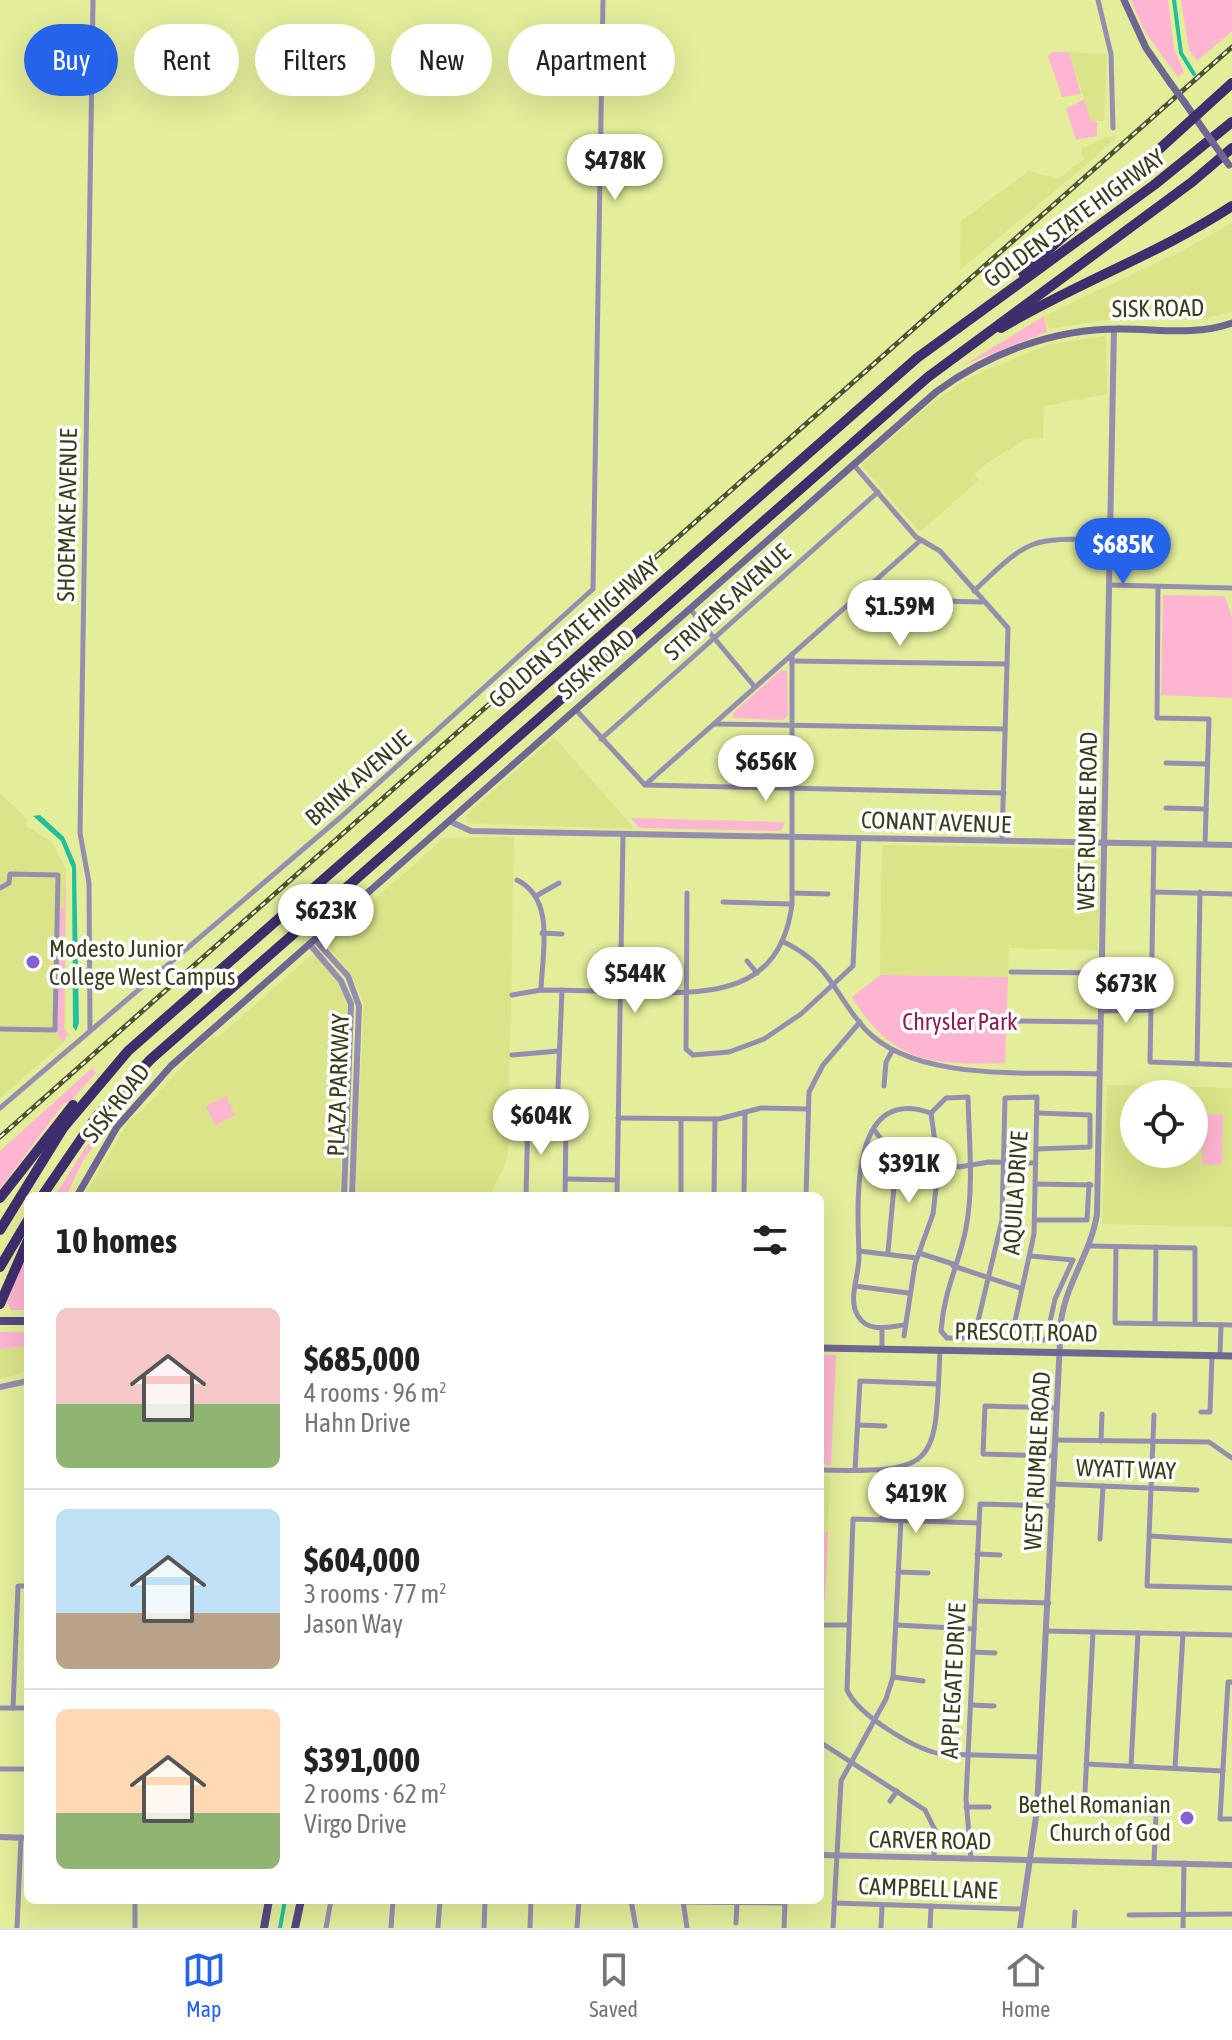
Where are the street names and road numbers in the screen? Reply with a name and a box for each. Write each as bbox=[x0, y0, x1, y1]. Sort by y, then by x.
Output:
street label: GOLDEN STATE HIGHWAY bbox=[978, 143, 1170, 293]
street label: SISK ROAD bbox=[1112, 294, 1204, 322]
street label: SHOEMAKE AVENUE bbox=[52, 428, 82, 602]
street label: STRIVENS AVENUE bbox=[658, 538, 796, 666]
street label: GOLDEN STATE HIGHWAY bbox=[483, 551, 665, 713]
street label: SISK ROAD bbox=[552, 624, 640, 704]
street label: BRINK AVENUE bbox=[300, 725, 416, 831]
street label: WEST RUMBLE ROAD bbox=[1072, 731, 1102, 911]
street label: CONANT AVENUE bbox=[861, 806, 1011, 838]
street label: PLAZA PARKWAY bbox=[322, 1013, 354, 1157]
street label: SISK ROAD bbox=[77, 1058, 155, 1148]
street label: AQUILA DRIVE bbox=[997, 1130, 1033, 1256]
street label: PRESCOTT ROAD bbox=[954, 1317, 1098, 1347]
street label: WEST RUMBLE ROAD bbox=[1019, 1371, 1055, 1551]
street label: WYATT WAY bbox=[1075, 1454, 1177, 1484]
street label: APPLEGATE DRIVE bbox=[935, 1602, 971, 1760]
street label: CARVER ROAD bbox=[868, 1825, 992, 1855]
street label: CAMPBELL LANE bbox=[858, 1872, 998, 1904]

